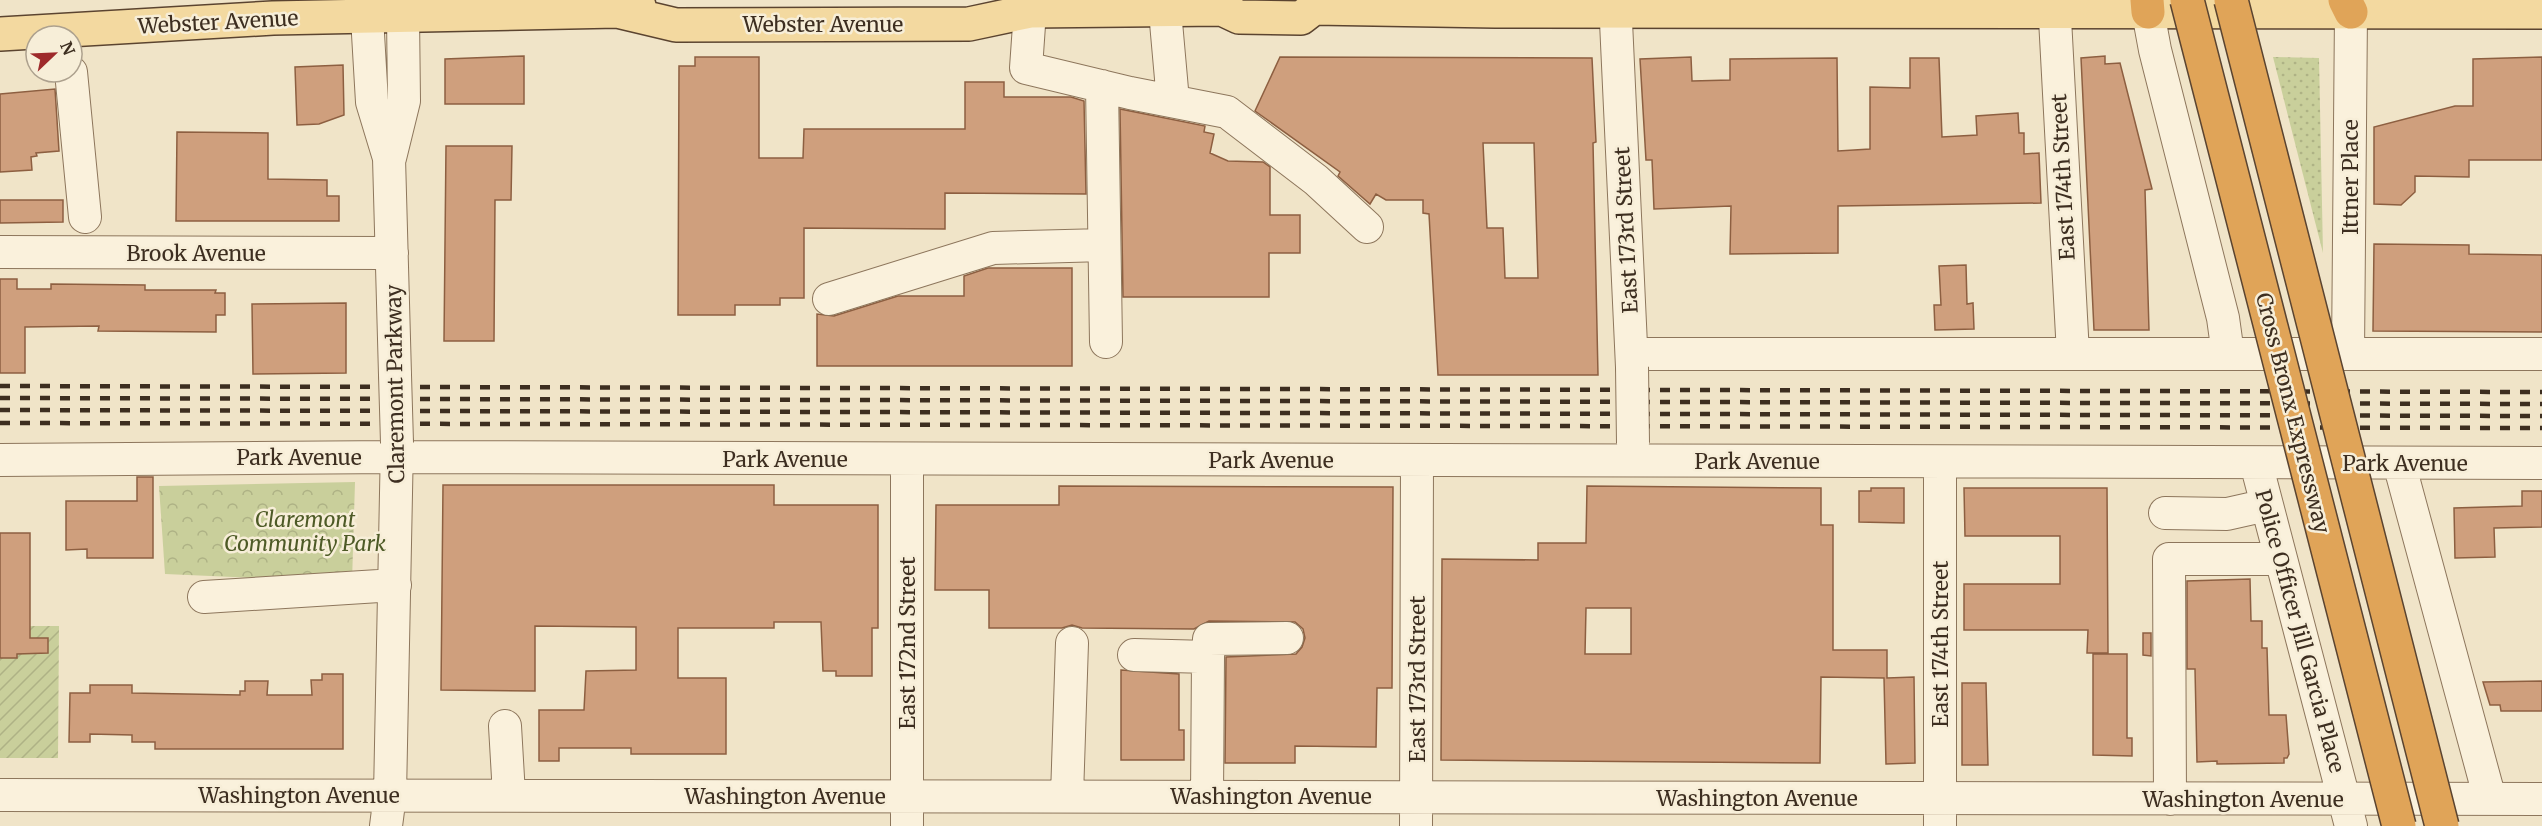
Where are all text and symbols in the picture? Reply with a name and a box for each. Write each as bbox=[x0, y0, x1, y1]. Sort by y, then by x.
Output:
street label: Webster Avenue bbox=[136, 4, 299, 40]
street label: Webster Avenue bbox=[742, 11, 903, 38]
north arrow bbox=[24, 24, 84, 84]
text: N bbox=[56, 38, 80, 58]
street label: East 174th Street bbox=[2045, 93, 2081, 261]
street label: Ittner Place bbox=[2337, 119, 2364, 235]
street label: East 173rd Street bbox=[1608, 146, 1644, 314]
street label: Brook Avenue bbox=[126, 240, 266, 267]
street label: Claremont Parkway bbox=[380, 284, 410, 484]
street label: Cross Bronx Expressway bbox=[2250, 290, 2336, 537]
street label: Park Avenue bbox=[236, 444, 362, 471]
street label: Park Avenue bbox=[722, 446, 848, 473]
street label: Park Avenue bbox=[1208, 447, 1334, 474]
street label: Park Avenue bbox=[1694, 448, 1820, 475]
street label: Park Avenue bbox=[2342, 450, 2468, 477]
street label: Police Officer Jill Garcia Place bbox=[2249, 486, 2351, 776]
park label: Claremont Community Park bbox=[224, 506, 387, 557]
street label: East 172nd Street bbox=[894, 557, 921, 729]
street label: East 174th Street bbox=[1927, 561, 1954, 727]
street label: East 173rd Street bbox=[1404, 596, 1431, 762]
street label: Washington Avenue bbox=[197, 782, 400, 809]
street label: Washington Avenue bbox=[683, 783, 886, 810]
street label: Washington Avenue bbox=[1169, 783, 1372, 810]
street label: Washington Avenue bbox=[1655, 785, 1858, 812]
street label: Washington Avenue bbox=[2141, 786, 2344, 813]

